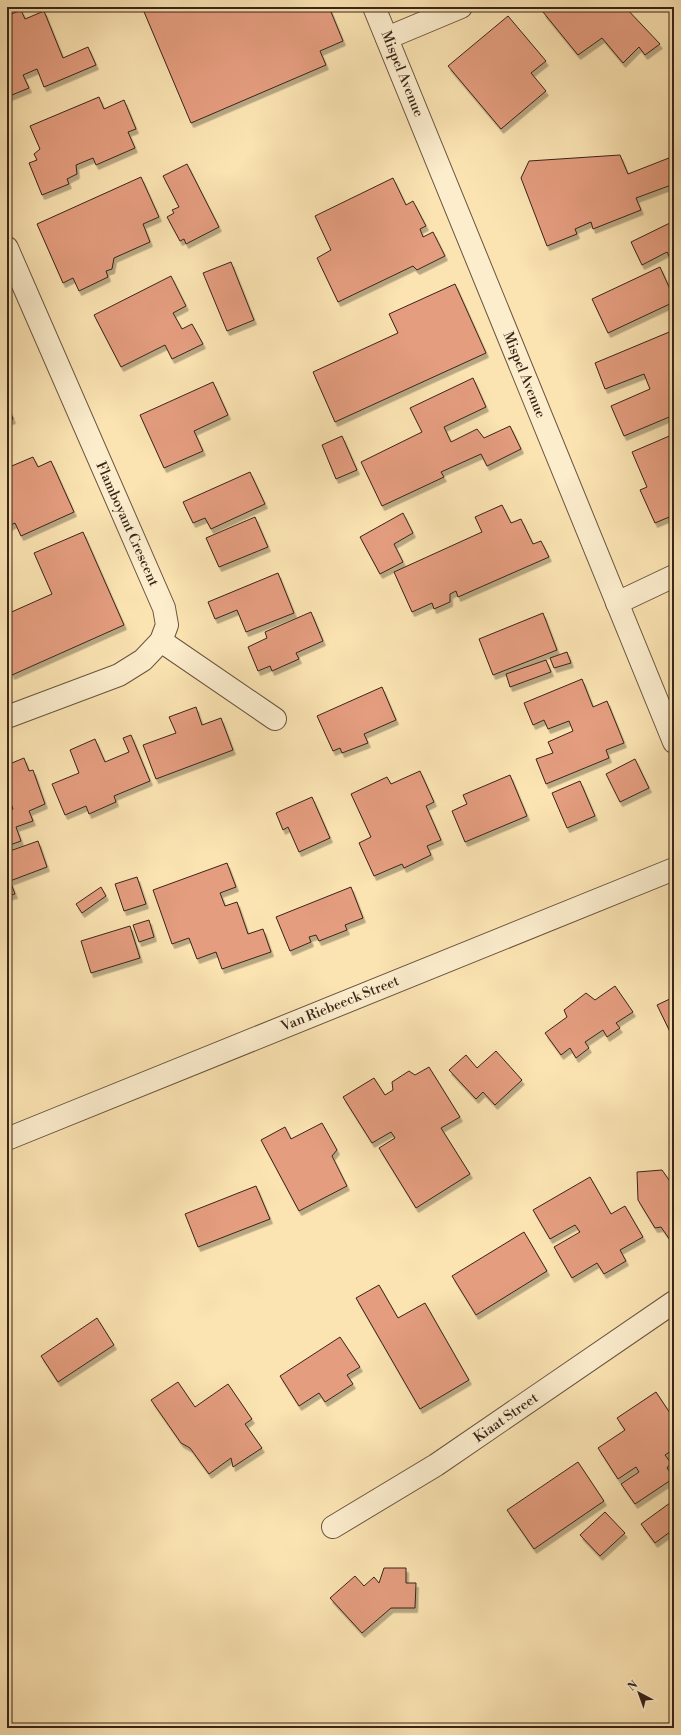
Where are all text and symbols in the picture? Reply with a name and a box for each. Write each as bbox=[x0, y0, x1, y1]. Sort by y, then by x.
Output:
street label: Mispel Avenue bbox=[377, 28, 427, 120]
street label: Mispel Avenue bbox=[499, 329, 549, 421]
street label: Flamboyant Crescent bbox=[91, 459, 163, 589]
street label: Van Riebeeck Street bbox=[277, 972, 402, 1036]
street label: Kiaat Street bbox=[470, 1389, 542, 1447]
north arrow bbox=[619, 1673, 659, 1713]
text: N bbox=[625, 1678, 641, 1694]

